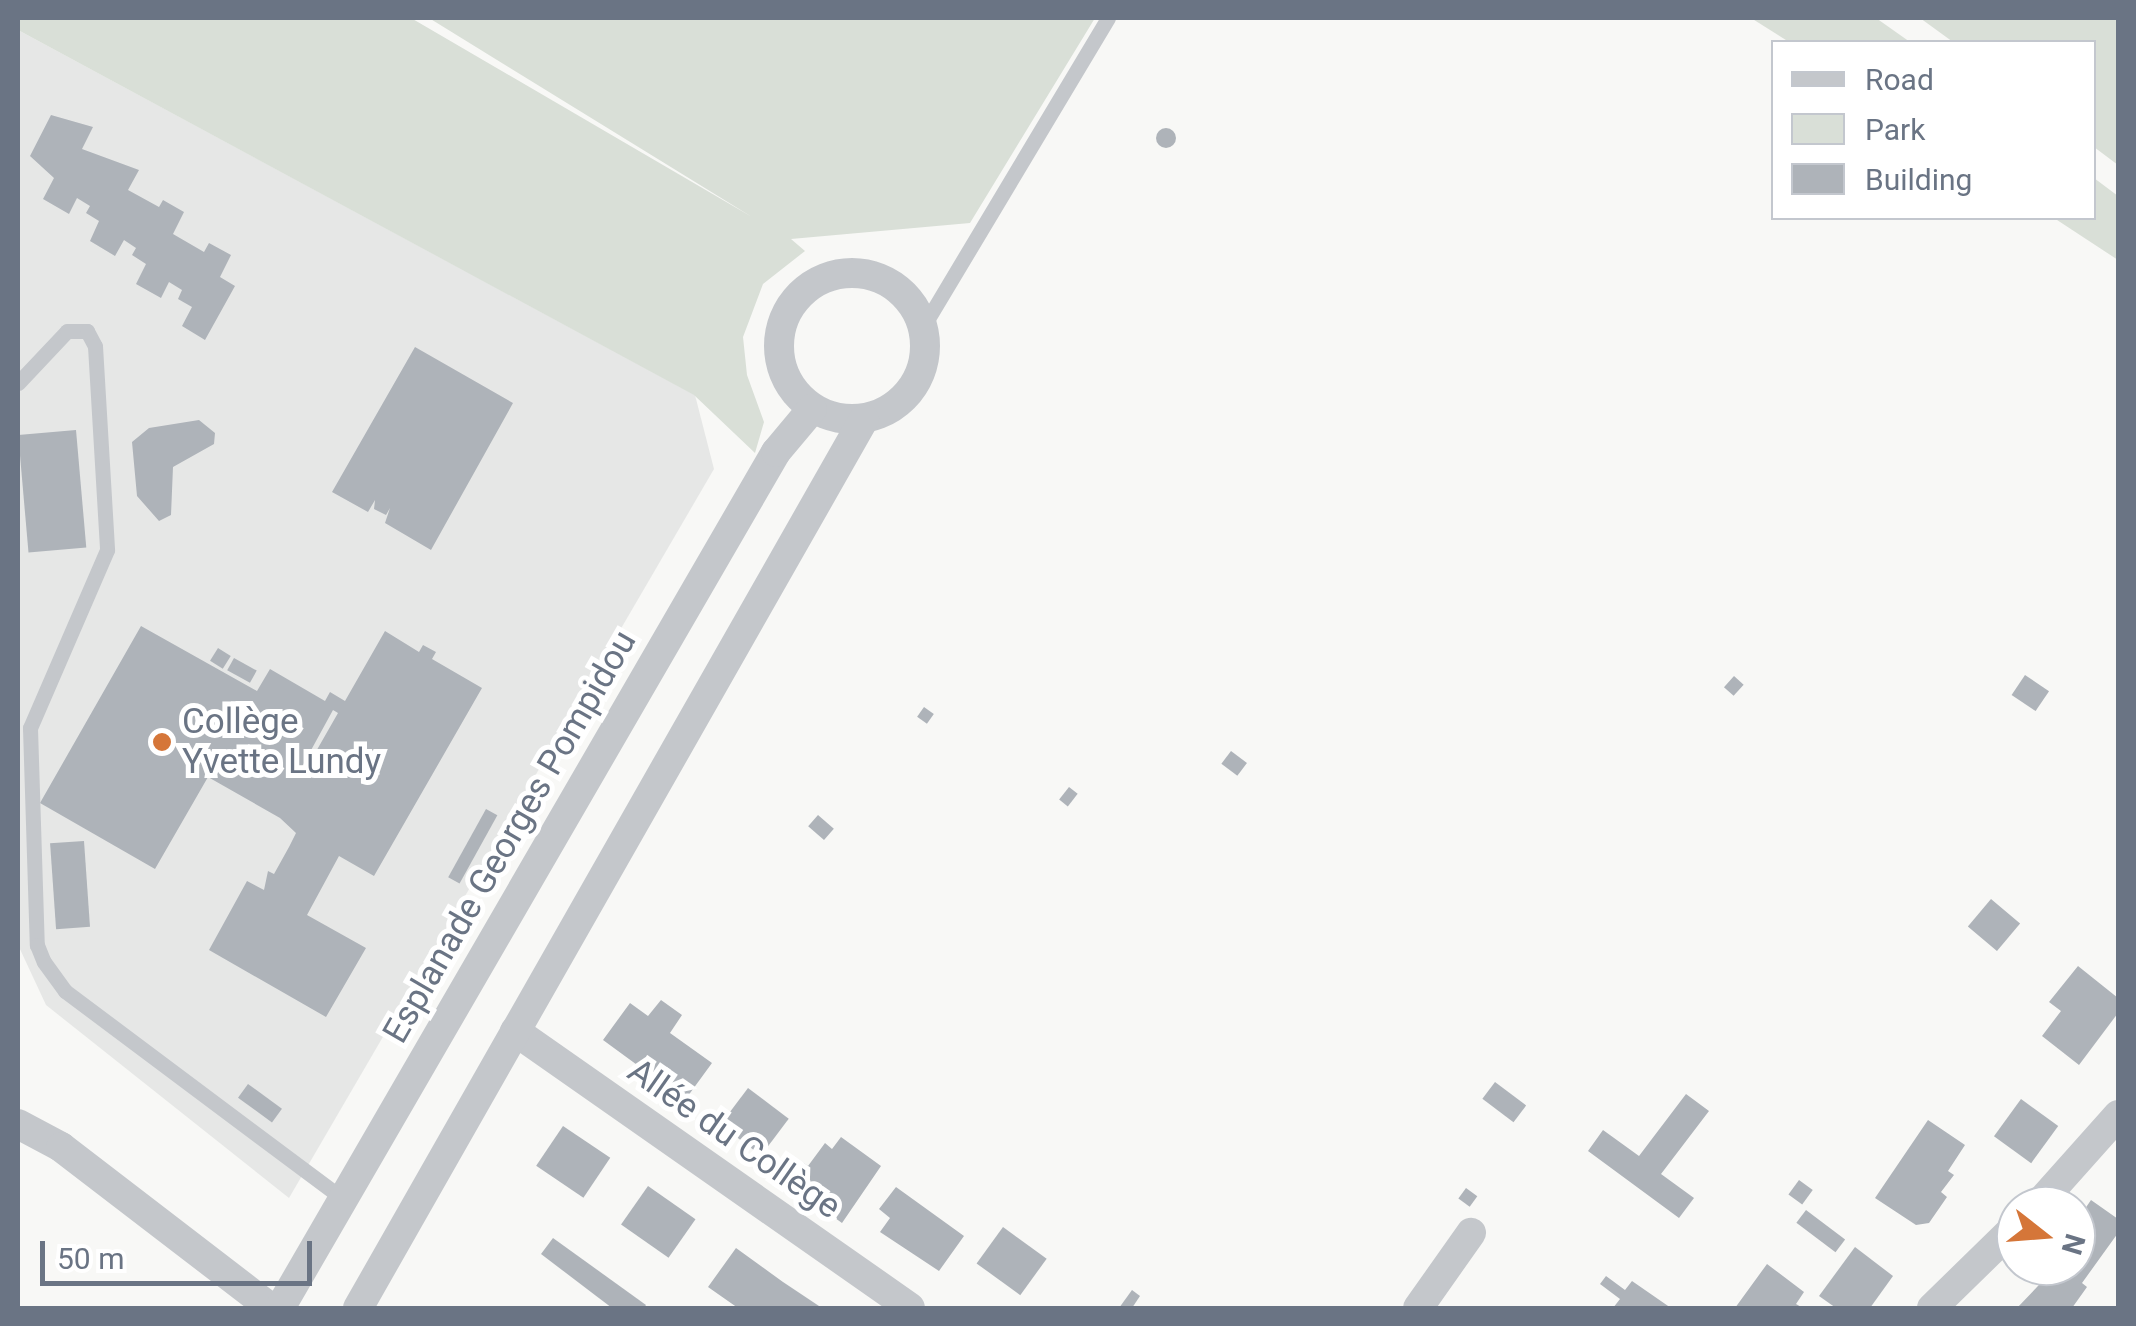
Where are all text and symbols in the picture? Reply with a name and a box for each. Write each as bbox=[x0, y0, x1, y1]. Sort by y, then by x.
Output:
legend bbox=[1771, 40, 2096, 220]
text: Road bbox=[1865, 62, 1934, 97]
text: Park bbox=[1865, 112, 1925, 147]
text: Building bbox=[1865, 162, 1972, 197]
street label: Esplanade Georges Pompidou bbox=[375, 623, 645, 1051]
place label: Collège Yvette Lundy bbox=[182, 701, 381, 783]
marker: Collège Yvette Lundy bbox=[151, 731, 173, 753]
street label: Allée du Collège bbox=[620, 1050, 848, 1228]
north arrow bbox=[1996, 1186, 2096, 1286]
scale bar bbox=[45, 1221, 318, 1283]
text: N bbox=[2055, 1230, 2092, 1259]
text: 50 m bbox=[57, 1241, 124, 1276]

